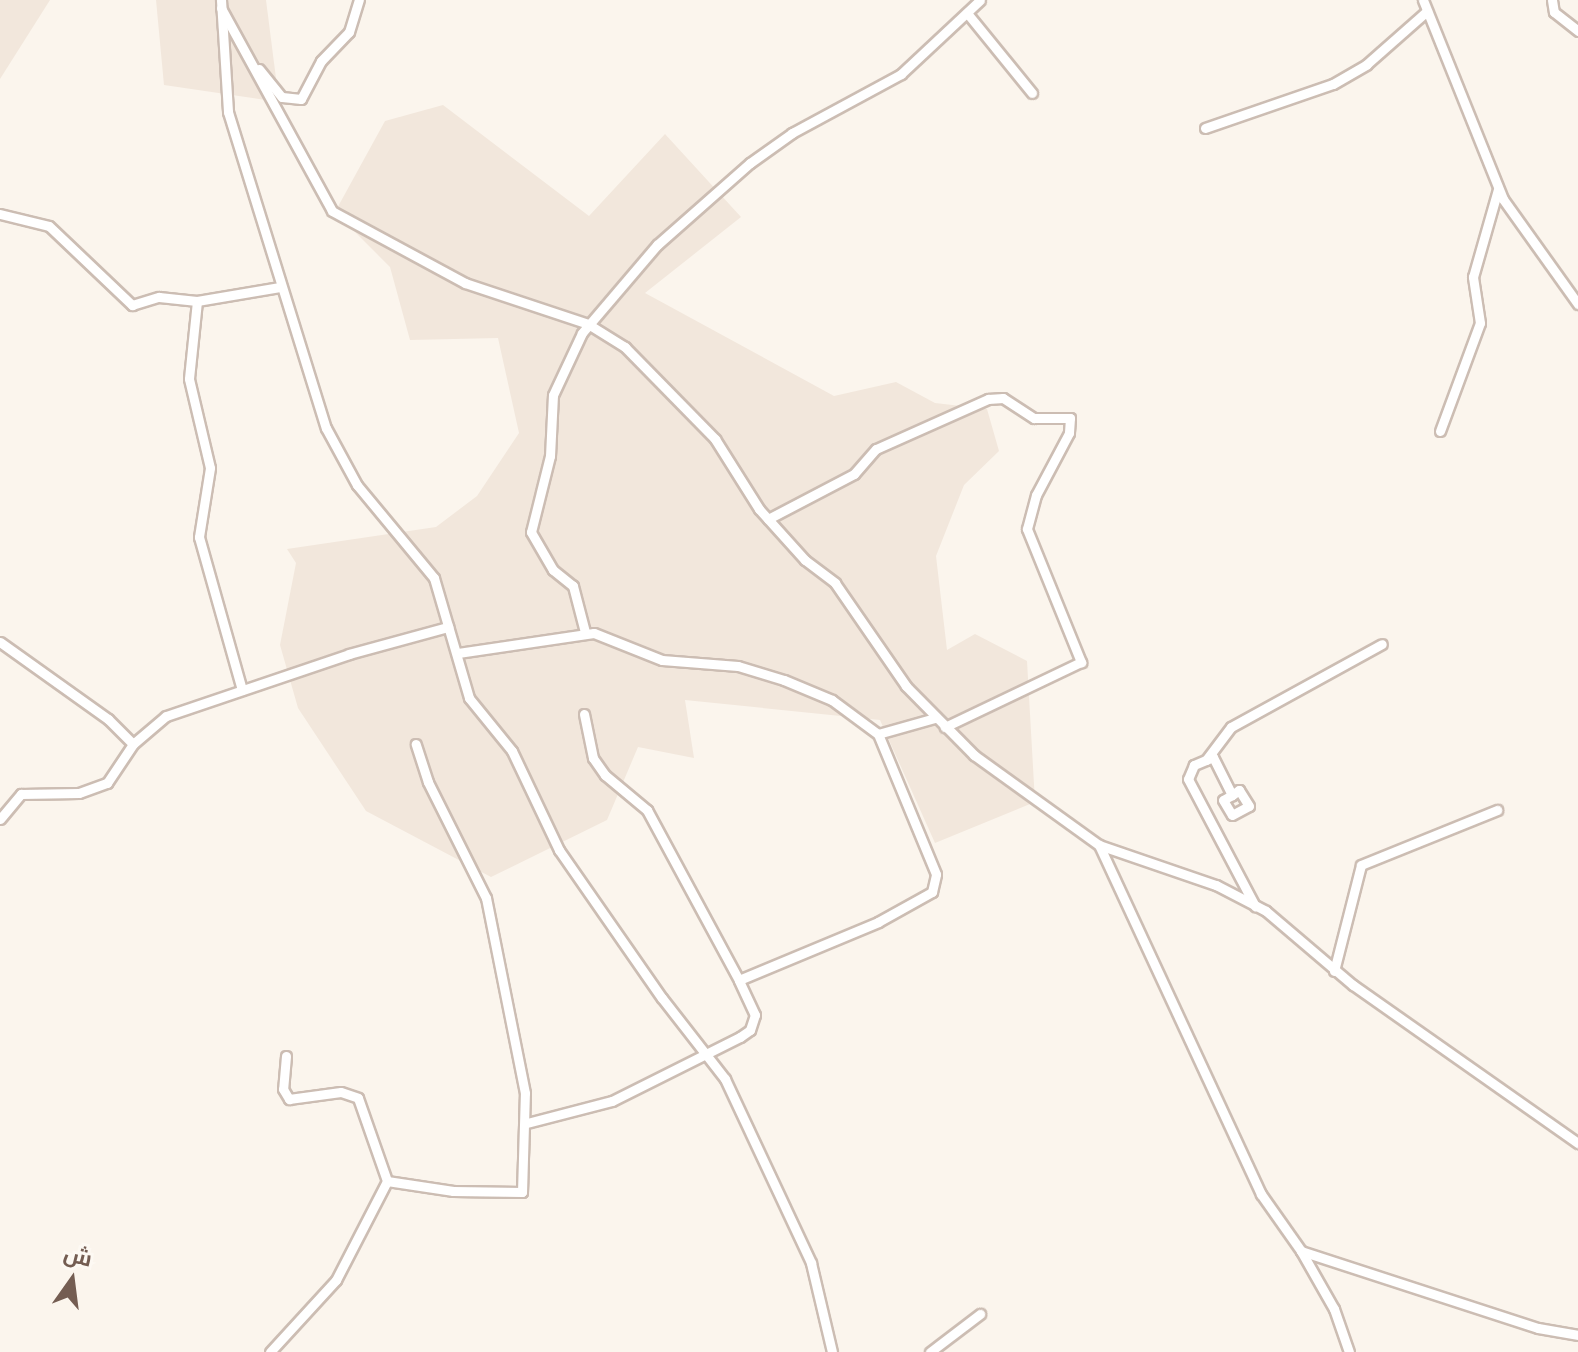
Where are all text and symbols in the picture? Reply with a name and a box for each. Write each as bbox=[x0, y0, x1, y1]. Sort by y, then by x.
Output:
north arrow bbox=[32, 1240, 112, 1320]
text: ش bbox=[61, 1241, 95, 1272]

